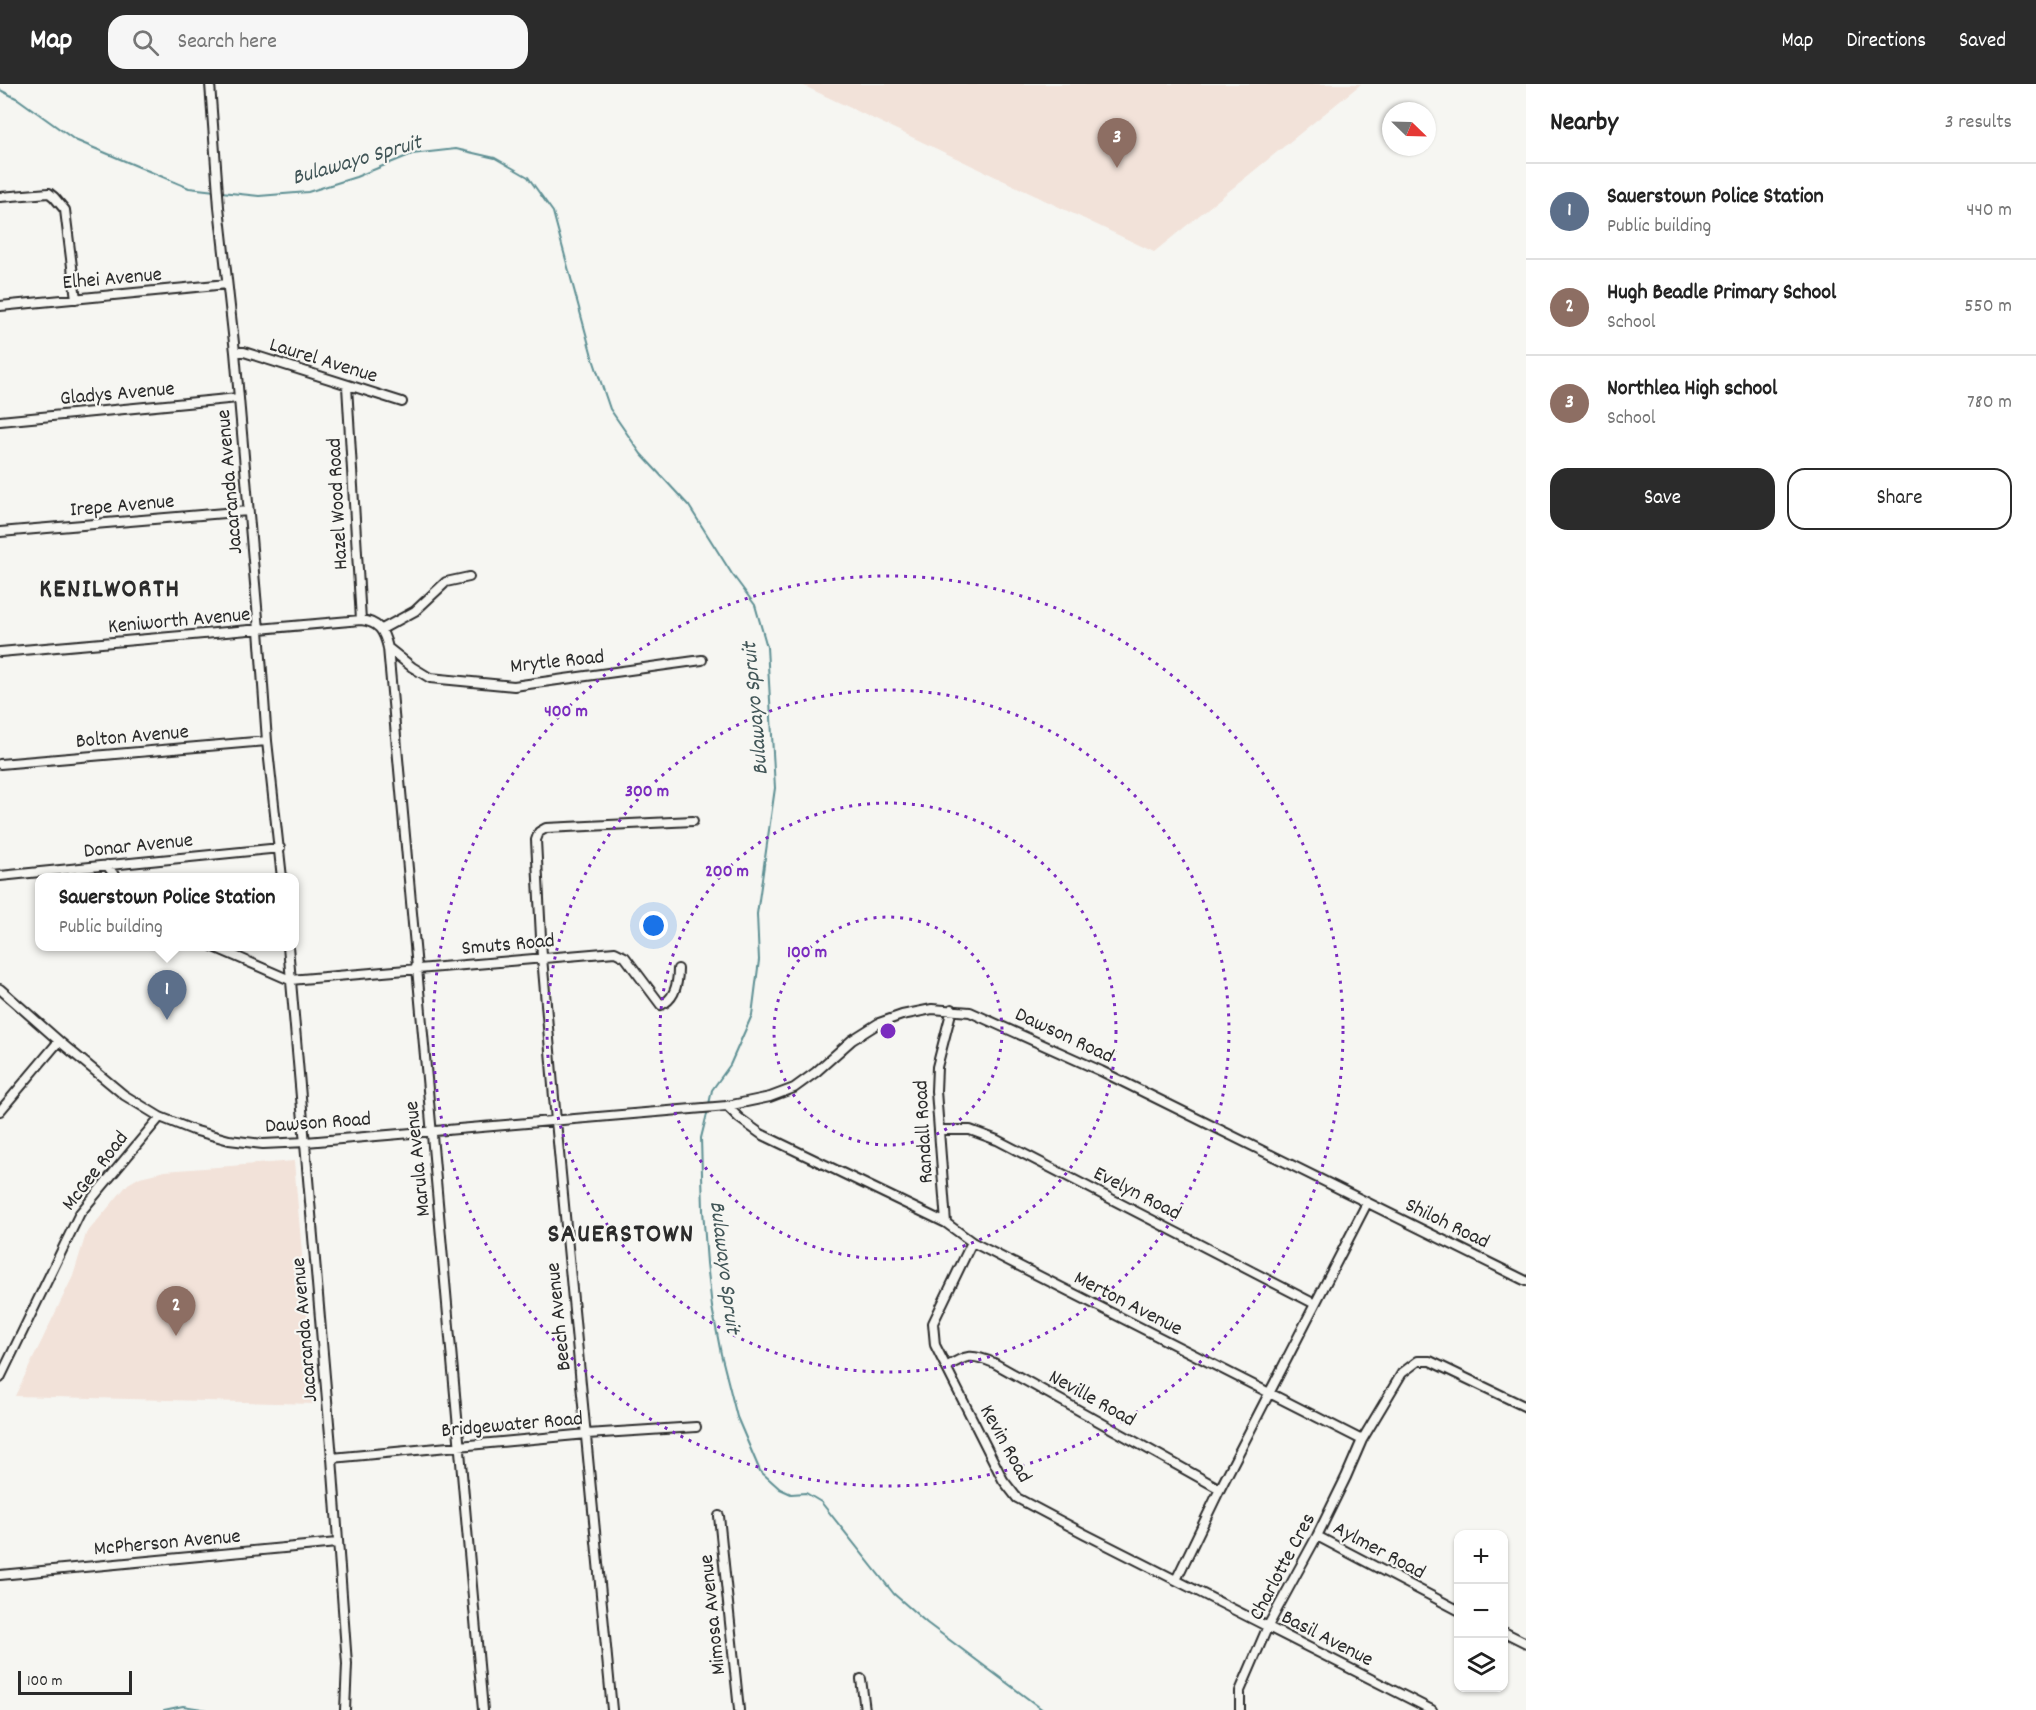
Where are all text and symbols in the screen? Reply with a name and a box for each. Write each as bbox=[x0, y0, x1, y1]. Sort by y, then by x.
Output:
search box bbox=[108, 15, 528, 69]
text: Map bbox=[30, 22, 72, 62]
icon: search bbox=[129, 26, 162, 59]
text: Search here bbox=[177, 27, 277, 58]
text: Map bbox=[1782, 27, 1813, 57]
text: Directions bbox=[1846, 27, 1926, 57]
text: Saved bbox=[1959, 27, 2006, 57]
north arrow bbox=[1382, 102, 1436, 156]
text: Nearby bbox=[1550, 105, 1618, 142]
text: 3 results bbox=[1945, 109, 2012, 137]
pin: 3 bbox=[1098, 118, 1136, 168]
water label: Bulawayo Spruit bbox=[289, 128, 427, 195]
text: Sauerstown Police Station bbox=[1607, 182, 1824, 213]
text: 1 bbox=[1567, 197, 1572, 225]
text: 440 m bbox=[1966, 197, 2012, 225]
text: Public building bbox=[1607, 213, 1711, 241]
street label: Elhei Avenue bbox=[61, 261, 163, 299]
text: Hugh Beadle Primary School bbox=[1607, 278, 1836, 309]
text: 2 bbox=[1565, 293, 1574, 321]
text: 550 m bbox=[1964, 293, 2012, 321]
text: School bbox=[1607, 309, 1656, 337]
street label: Laurel Avenue bbox=[265, 331, 381, 393]
text: Northlea High school bbox=[1607, 374, 1777, 405]
street label: Gladys Avenue bbox=[59, 375, 176, 415]
text: 3 bbox=[1565, 389, 1574, 417]
text: 780 m bbox=[1967, 389, 2012, 417]
text: School bbox=[1607, 405, 1656, 433]
street label: Jacaranda Avenue bbox=[210, 408, 252, 555]
street label: Hazel Wood Road bbox=[321, 437, 357, 571]
button: Save bbox=[1550, 468, 1775, 530]
button: Share bbox=[1787, 468, 2012, 530]
street label: Irepe Avenue bbox=[69, 487, 176, 526]
district label: KENILWORTH bbox=[39, 571, 181, 610]
street label: Keniworth Avenue bbox=[107, 601, 252, 643]
water label: Bulawayo Spruit bbox=[735, 639, 778, 776]
street label: Mrytle Road bbox=[509, 643, 606, 683]
text: 400 m bbox=[544, 700, 588, 725]
street label: Bolton Avenue bbox=[74, 718, 190, 758]
text: 300 m bbox=[625, 780, 669, 805]
street label: Donar Avenue bbox=[82, 826, 194, 868]
text: 200 m bbox=[705, 860, 749, 885]
popup bbox=[35, 873, 299, 951]
text: Sauerstown Police Station bbox=[59, 883, 275, 914]
your location bbox=[639, 911, 668, 940]
text: Public building bbox=[59, 914, 163, 942]
street label: Smuts Road bbox=[460, 927, 556, 965]
text: 100 m bbox=[787, 941, 827, 966]
pin: 1 bbox=[148, 970, 186, 1020]
street label: Dawson Road bbox=[1009, 1001, 1118, 1073]
centre of rings bbox=[878, 1021, 898, 1041]
street label: Randall Road bbox=[907, 1079, 943, 1184]
street label: Marula Avenue bbox=[398, 1099, 440, 1218]
street label: Dawson Road bbox=[264, 1105, 372, 1143]
street label: McGee Road bbox=[56, 1126, 137, 1218]
street label: Evelyn Road bbox=[1088, 1160, 1186, 1230]
street label: Shiloh Road bbox=[1399, 1191, 1494, 1258]
water label: Bulawayo Spruit bbox=[700, 1199, 747, 1337]
district label: SAUERSTOWN bbox=[547, 1216, 695, 1255]
street label: Jacaranda Avenue bbox=[285, 1256, 327, 1403]
street label: Beech Avenue bbox=[539, 1261, 581, 1372]
street label: Merton Avenue bbox=[1068, 1264, 1187, 1345]
pin: 2 bbox=[156, 1286, 195, 1336]
street label: Neville Road bbox=[1042, 1363, 1141, 1436]
street label: Kevin Road bbox=[971, 1400, 1038, 1489]
street label: Bridgewater Road bbox=[440, 1405, 584, 1447]
street label: Charlotte Cres bbox=[1243, 1508, 1325, 1626]
street label: Aylmer Road bbox=[1327, 1515, 1430, 1588]
street label: McPherson Avenue bbox=[93, 1523, 242, 1565]
map controls bbox=[1454, 1530, 1508, 1692]
button: + bbox=[1454, 1530, 1508, 1584]
street label: Mimosa Avenue bbox=[693, 1553, 735, 1676]
button: − bbox=[1454, 1584, 1508, 1638]
street label: Basil Avenue bbox=[1275, 1604, 1378, 1676]
button: layers bbox=[1454, 1638, 1508, 1692]
scale bar bbox=[18, 1668, 132, 1696]
text: 100 m bbox=[27, 1670, 63, 1693]

